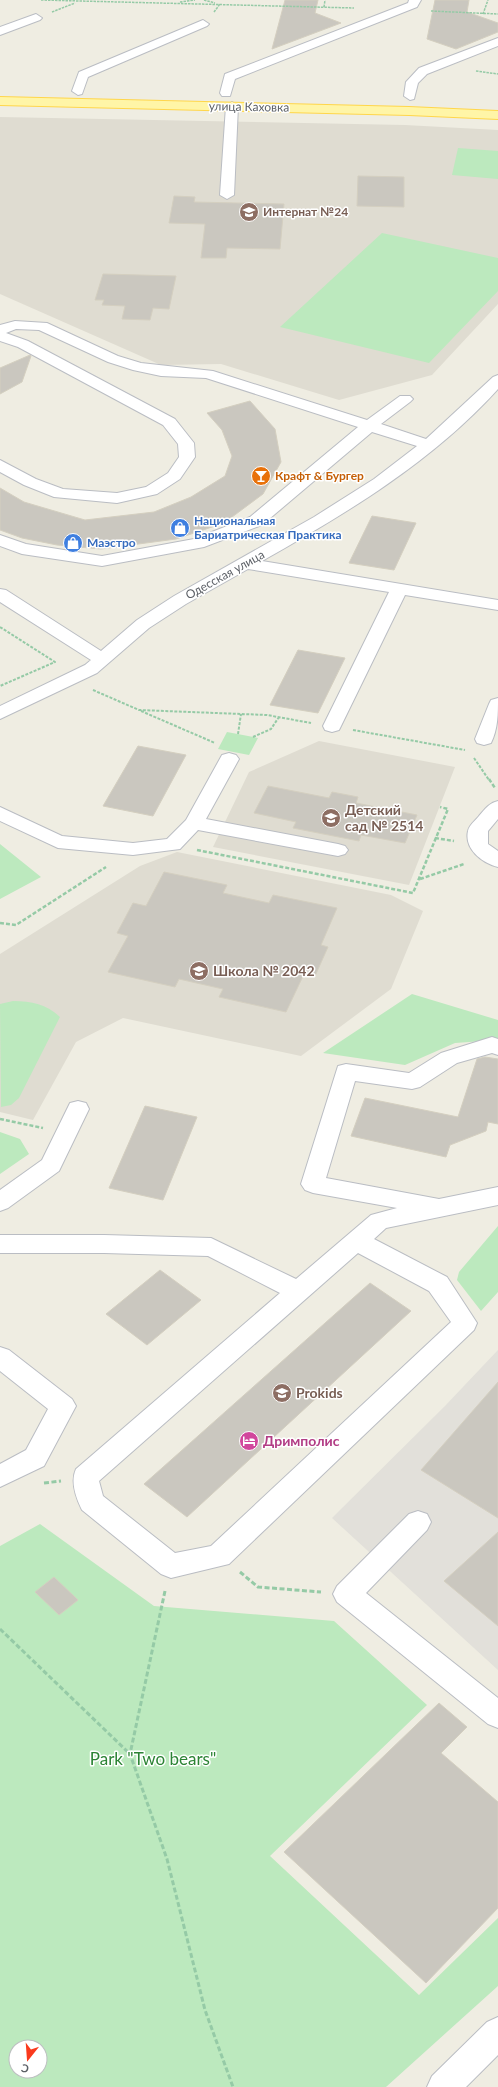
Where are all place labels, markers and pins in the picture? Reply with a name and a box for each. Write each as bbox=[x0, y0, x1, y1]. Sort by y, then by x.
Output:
school or university icon: Интернат №24 bbox=[238, 201, 260, 223]
place label: Интернат №24 bbox=[263, 204, 348, 219]
bar icon: Крафт & Бургер bbox=[250, 465, 272, 487]
place label: Крафт & Бургер bbox=[275, 468, 364, 483]
place label: Национальная Бариатрическая Практика bbox=[194, 513, 342, 542]
shop icon: Национальная Бариатрическая Практика bbox=[169, 517, 191, 539]
shop icon: Маэстро bbox=[62, 532, 84, 554]
place label: Маэстро bbox=[87, 535, 136, 550]
place label: Детский сад № 2514 bbox=[345, 801, 423, 834]
school or university icon: Детский сад № 2514 bbox=[320, 807, 342, 829]
school or university icon: Школа № 2042 bbox=[188, 960, 210, 982]
place label: Школа № 2042 bbox=[213, 962, 315, 979]
school or university icon: Prokids bbox=[271, 1382, 293, 1404]
place label: Prokids bbox=[296, 1384, 343, 1401]
hotel icon: Дримполис bbox=[238, 1430, 260, 1452]
place label: Дримполис bbox=[263, 1432, 340, 1449]

